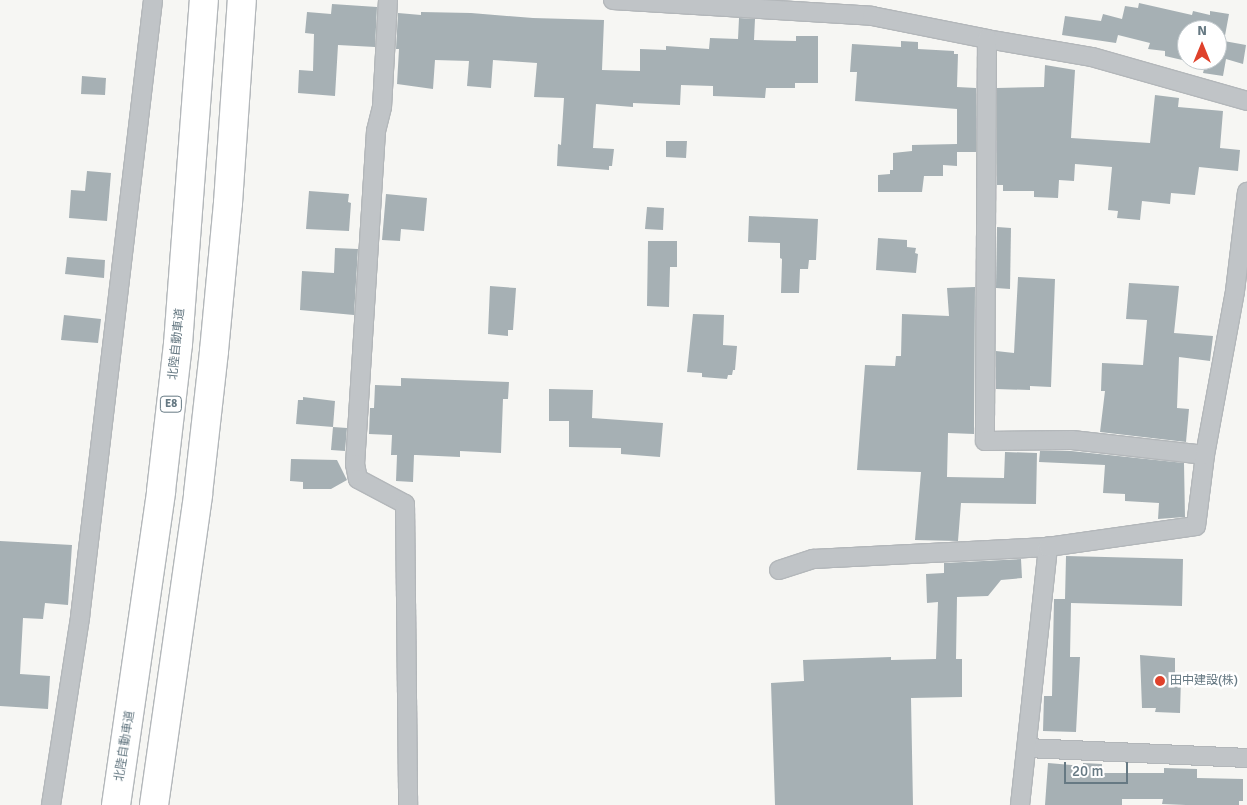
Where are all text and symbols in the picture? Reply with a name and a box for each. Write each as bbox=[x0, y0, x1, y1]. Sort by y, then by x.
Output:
north arrow bbox=[1177, 20, 1227, 70]
text: N bbox=[1197, 22, 1207, 39]
street label: 北陸自動車道 bbox=[166, 307, 188, 381]
road number: E8 bbox=[160, 396, 182, 412]
place label: 田中建設(株) bbox=[1170, 674, 1238, 688]
marker: 田中建設(株) bbox=[1154, 675, 1166, 687]
street label: 北陸自動車道 bbox=[112, 709, 138, 783]
scale bar bbox=[1067, 752, 1131, 784]
text: 20 m bbox=[1072, 762, 1103, 780]

